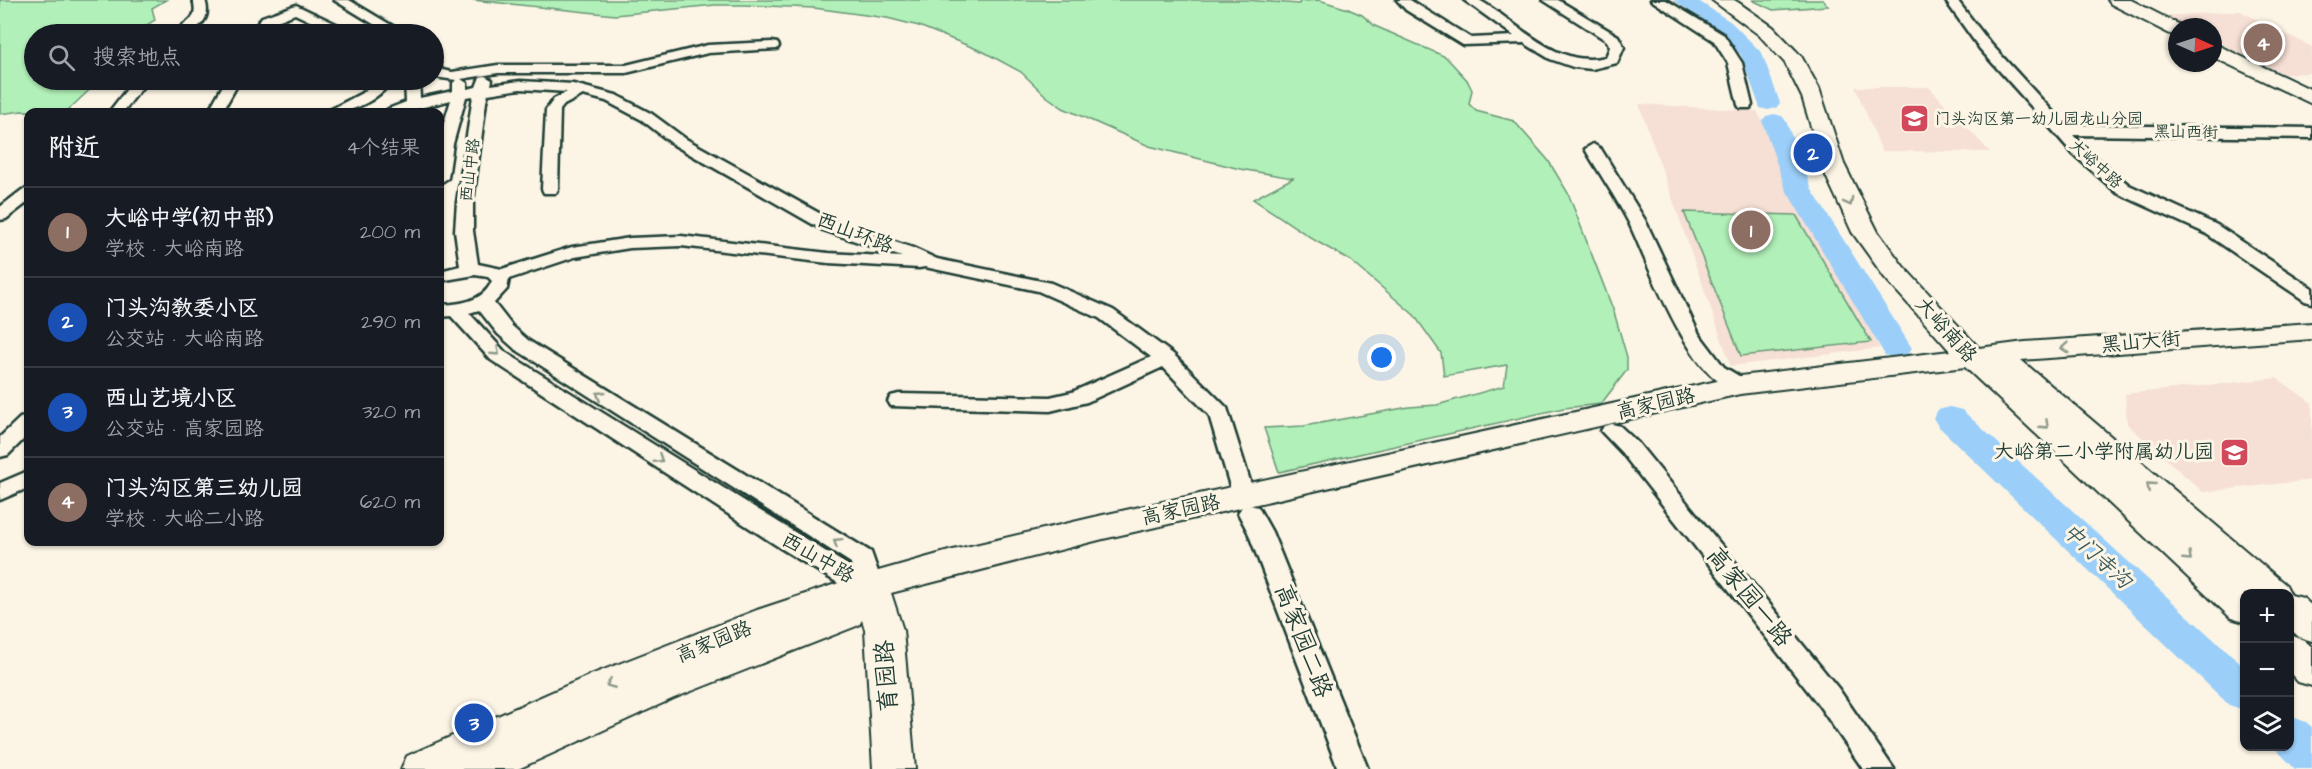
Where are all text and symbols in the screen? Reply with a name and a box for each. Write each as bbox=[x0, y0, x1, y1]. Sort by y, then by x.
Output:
north arrow bbox=[2168, 18, 2222, 72]
pin: 4 bbox=[2244, 20, 2282, 66]
search box bbox=[24, 24, 444, 90]
icon: search bbox=[45, 41, 78, 74]
text: 搜索地点 bbox=[93, 42, 181, 73]
school or university icon: 门头沟区第一幼儿园龙山分园 bbox=[1898, 103, 1930, 135]
place label: 门头沟区第一幼儿园龙山分园 bbox=[1935, 108, 2143, 130]
street label: 黑山西街 bbox=[2154, 120, 2218, 144]
text: 附近 bbox=[48, 130, 100, 166]
pin: 2 bbox=[1794, 130, 1832, 176]
text: 4个结果 bbox=[346, 134, 420, 162]
street label: 大峪中路 bbox=[2065, 134, 2127, 194]
street label: 西山中路 bbox=[455, 137, 485, 203]
one-way arrow bbox=[1842, 195, 1853, 206]
text: 大峪中学(初中部) bbox=[105, 203, 273, 234]
street label: 西山环路 bbox=[813, 206, 898, 261]
pin: 1 bbox=[1732, 208, 1770, 252]
text: 1 bbox=[66, 218, 69, 246]
text: 200 m bbox=[360, 218, 420, 246]
text: 学校 · 大峪南路 bbox=[105, 235, 244, 263]
street label: 大峪南路 bbox=[1909, 291, 1984, 370]
text: 门头沟教委小区 bbox=[105, 293, 259, 324]
text: 2 bbox=[62, 308, 73, 336]
text: 290 m bbox=[361, 308, 420, 336]
text: 公交站 · 大峪南路 bbox=[105, 325, 264, 353]
street label: 黑山大街 bbox=[2100, 325, 2182, 359]
one-way arrow bbox=[2061, 342, 2070, 355]
your location bbox=[1367, 343, 1396, 372]
one-way arrow bbox=[489, 345, 500, 356]
street label: 高家园路 bbox=[1614, 381, 1699, 427]
text: 西山艺境小区 bbox=[105, 383, 237, 414]
one-way arrow bbox=[596, 391, 606, 403]
text: 3 bbox=[62, 398, 73, 426]
text: 320 m bbox=[362, 398, 420, 426]
text: 公交站 · 高家园路 bbox=[105, 415, 264, 443]
one-way arrow bbox=[2038, 417, 2049, 428]
school or university icon: 大峪第二小学附属幼儿园 bbox=[2219, 436, 2251, 468]
place label: 大峪第二小学附属幼儿园 bbox=[1994, 438, 2214, 466]
one-way arrow bbox=[653, 451, 663, 463]
text: 门头沟区第三幼儿园 bbox=[105, 473, 303, 504]
one-way arrow bbox=[2146, 482, 2157, 493]
text: 4 bbox=[61, 488, 74, 516]
text: 620 m bbox=[360, 488, 420, 516]
street label: 高家园路 bbox=[1139, 488, 1224, 532]
text: 学校 · 大峪二小路 bbox=[105, 505, 264, 533]
water label: 中门寺沟 bbox=[2056, 517, 2139, 597]
street label: 西山中路 bbox=[776, 526, 861, 591]
one-way arrow bbox=[833, 538, 843, 550]
street label: 高家园一路 bbox=[1698, 540, 1800, 654]
one-way arrow bbox=[2182, 550, 2192, 561]
street label: 高家园二路 bbox=[1266, 579, 1340, 703]
map controls bbox=[2240, 589, 2294, 751]
button: + bbox=[2240, 589, 2294, 643]
street label: 高家园路 bbox=[672, 614, 757, 670]
street label: 育园路 bbox=[868, 639, 906, 713]
button: − bbox=[2240, 643, 2294, 697]
one-way arrow bbox=[606, 677, 617, 689]
button: layers bbox=[2240, 697, 2294, 751]
pin: 3 bbox=[454, 700, 494, 746]

